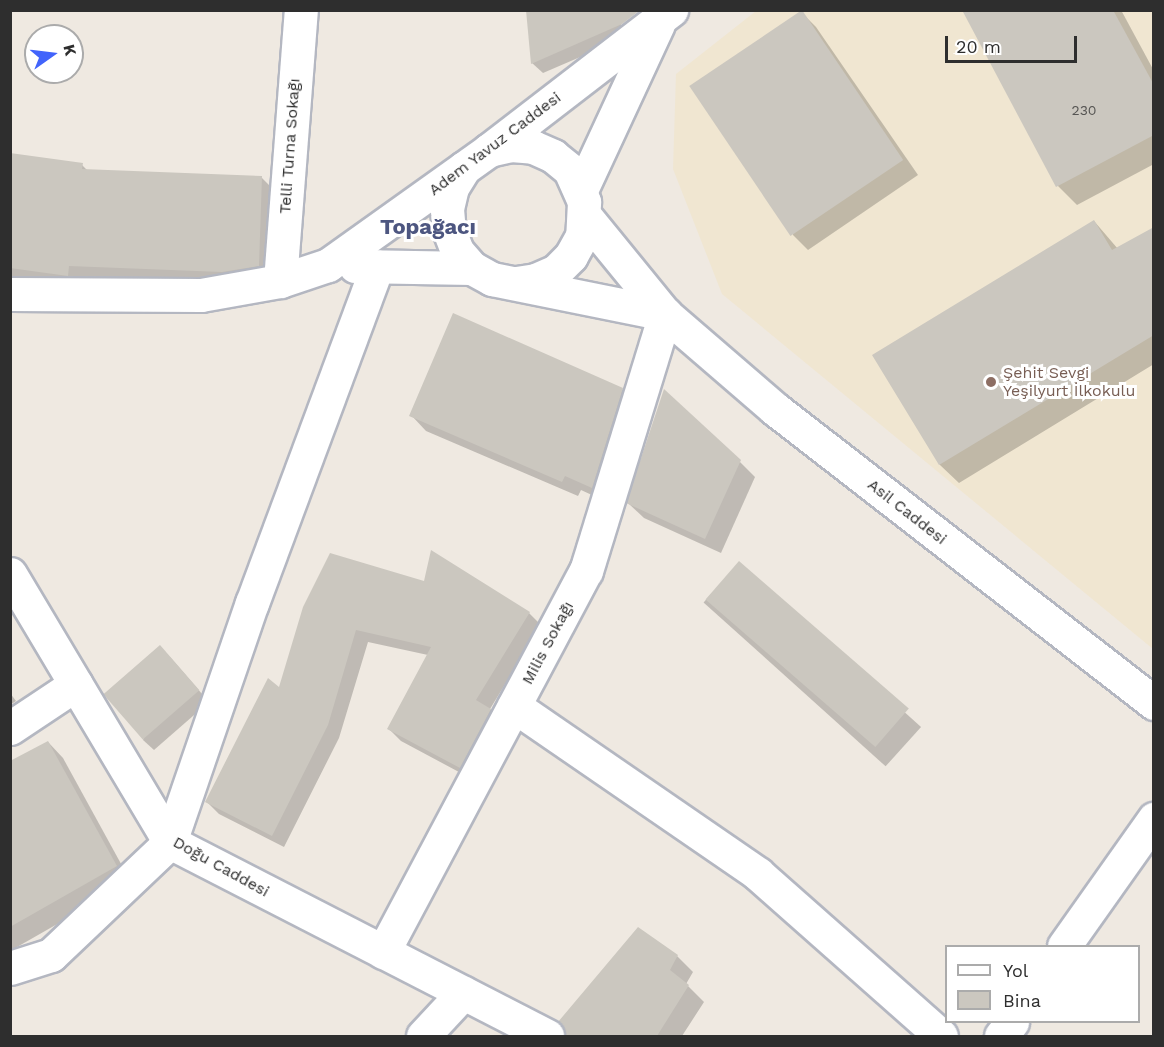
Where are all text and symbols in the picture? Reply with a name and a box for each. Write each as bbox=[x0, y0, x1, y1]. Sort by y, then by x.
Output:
north arrow bbox=[24, 24, 84, 84]
scale bar bbox=[948, 24, 1080, 62]
text: 20 m bbox=[956, 36, 1001, 57]
text: K bbox=[59, 42, 81, 58]
street label: Telli Turna Sokağı bbox=[276, 77, 304, 215]
street label: Adem Yavuz Caddesi bbox=[425, 88, 565, 200]
house number: 230 bbox=[1071, 102, 1097, 118]
district label: Topağacı bbox=[380, 214, 476, 240]
place label: Şehit Sevgi Yeşilyurt İlkokulu bbox=[1003, 363, 1135, 401]
marker: Şehit Sevgi Yeşilyurt İlkokulu bbox=[984, 375, 998, 389]
street label: Asil Caddesi bbox=[863, 475, 951, 549]
street label: Milis Sokağı bbox=[518, 598, 578, 688]
street label: Doğu Caddesi bbox=[170, 833, 272, 901]
legend bbox=[945, 945, 1140, 1023]
text: Yol bbox=[1003, 960, 1028, 981]
text: Bina bbox=[1003, 990, 1041, 1011]

